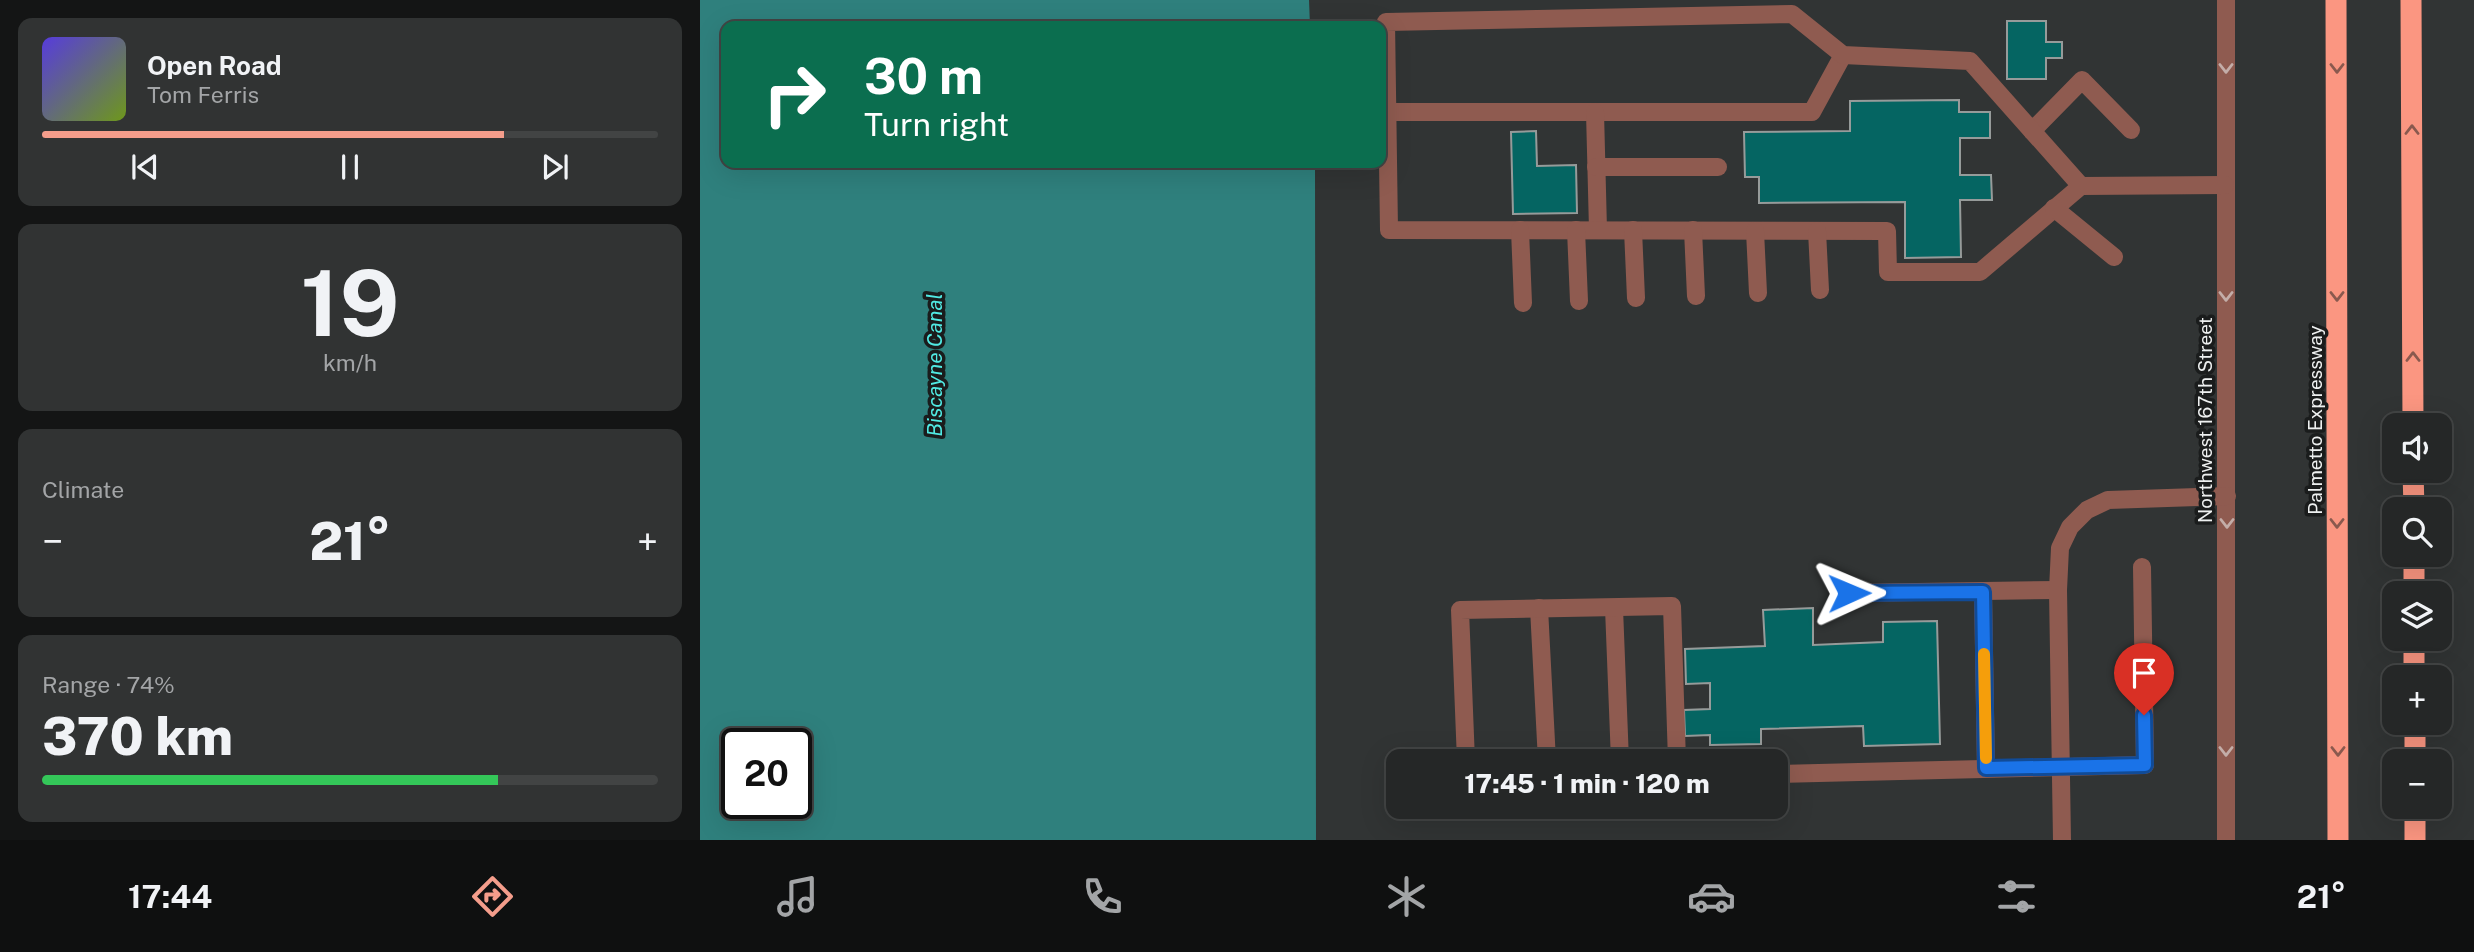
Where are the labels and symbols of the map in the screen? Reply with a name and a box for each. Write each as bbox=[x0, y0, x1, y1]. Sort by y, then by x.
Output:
one-way arrow bbox=[2218, 63, 2233, 74]
one-way arrow bbox=[2329, 63, 2344, 74]
one-way arrow bbox=[2404, 124, 2420, 134]
one-way arrow bbox=[2218, 291, 2234, 301]
one-way arrow bbox=[2329, 291, 2345, 301]
water label: Biscayne Canal bbox=[922, 293, 947, 437]
street label: Northwest 167th Street bbox=[2194, 317, 2216, 523]
street label: Palmetto Expressway bbox=[2304, 325, 2326, 515]
one-way arrow bbox=[2405, 351, 2421, 362]
one-way arrow bbox=[2219, 518, 2235, 529]
one-way arrow bbox=[2329, 518, 2345, 529]
position arrow bbox=[1812, 556, 1886, 630]
pin bbox=[2114, 643, 2174, 715]
speed limit sign: 20 bbox=[721, 728, 812, 819]
one-way arrow bbox=[2218, 746, 2234, 756]
one-way arrow bbox=[2330, 746, 2346, 756]

